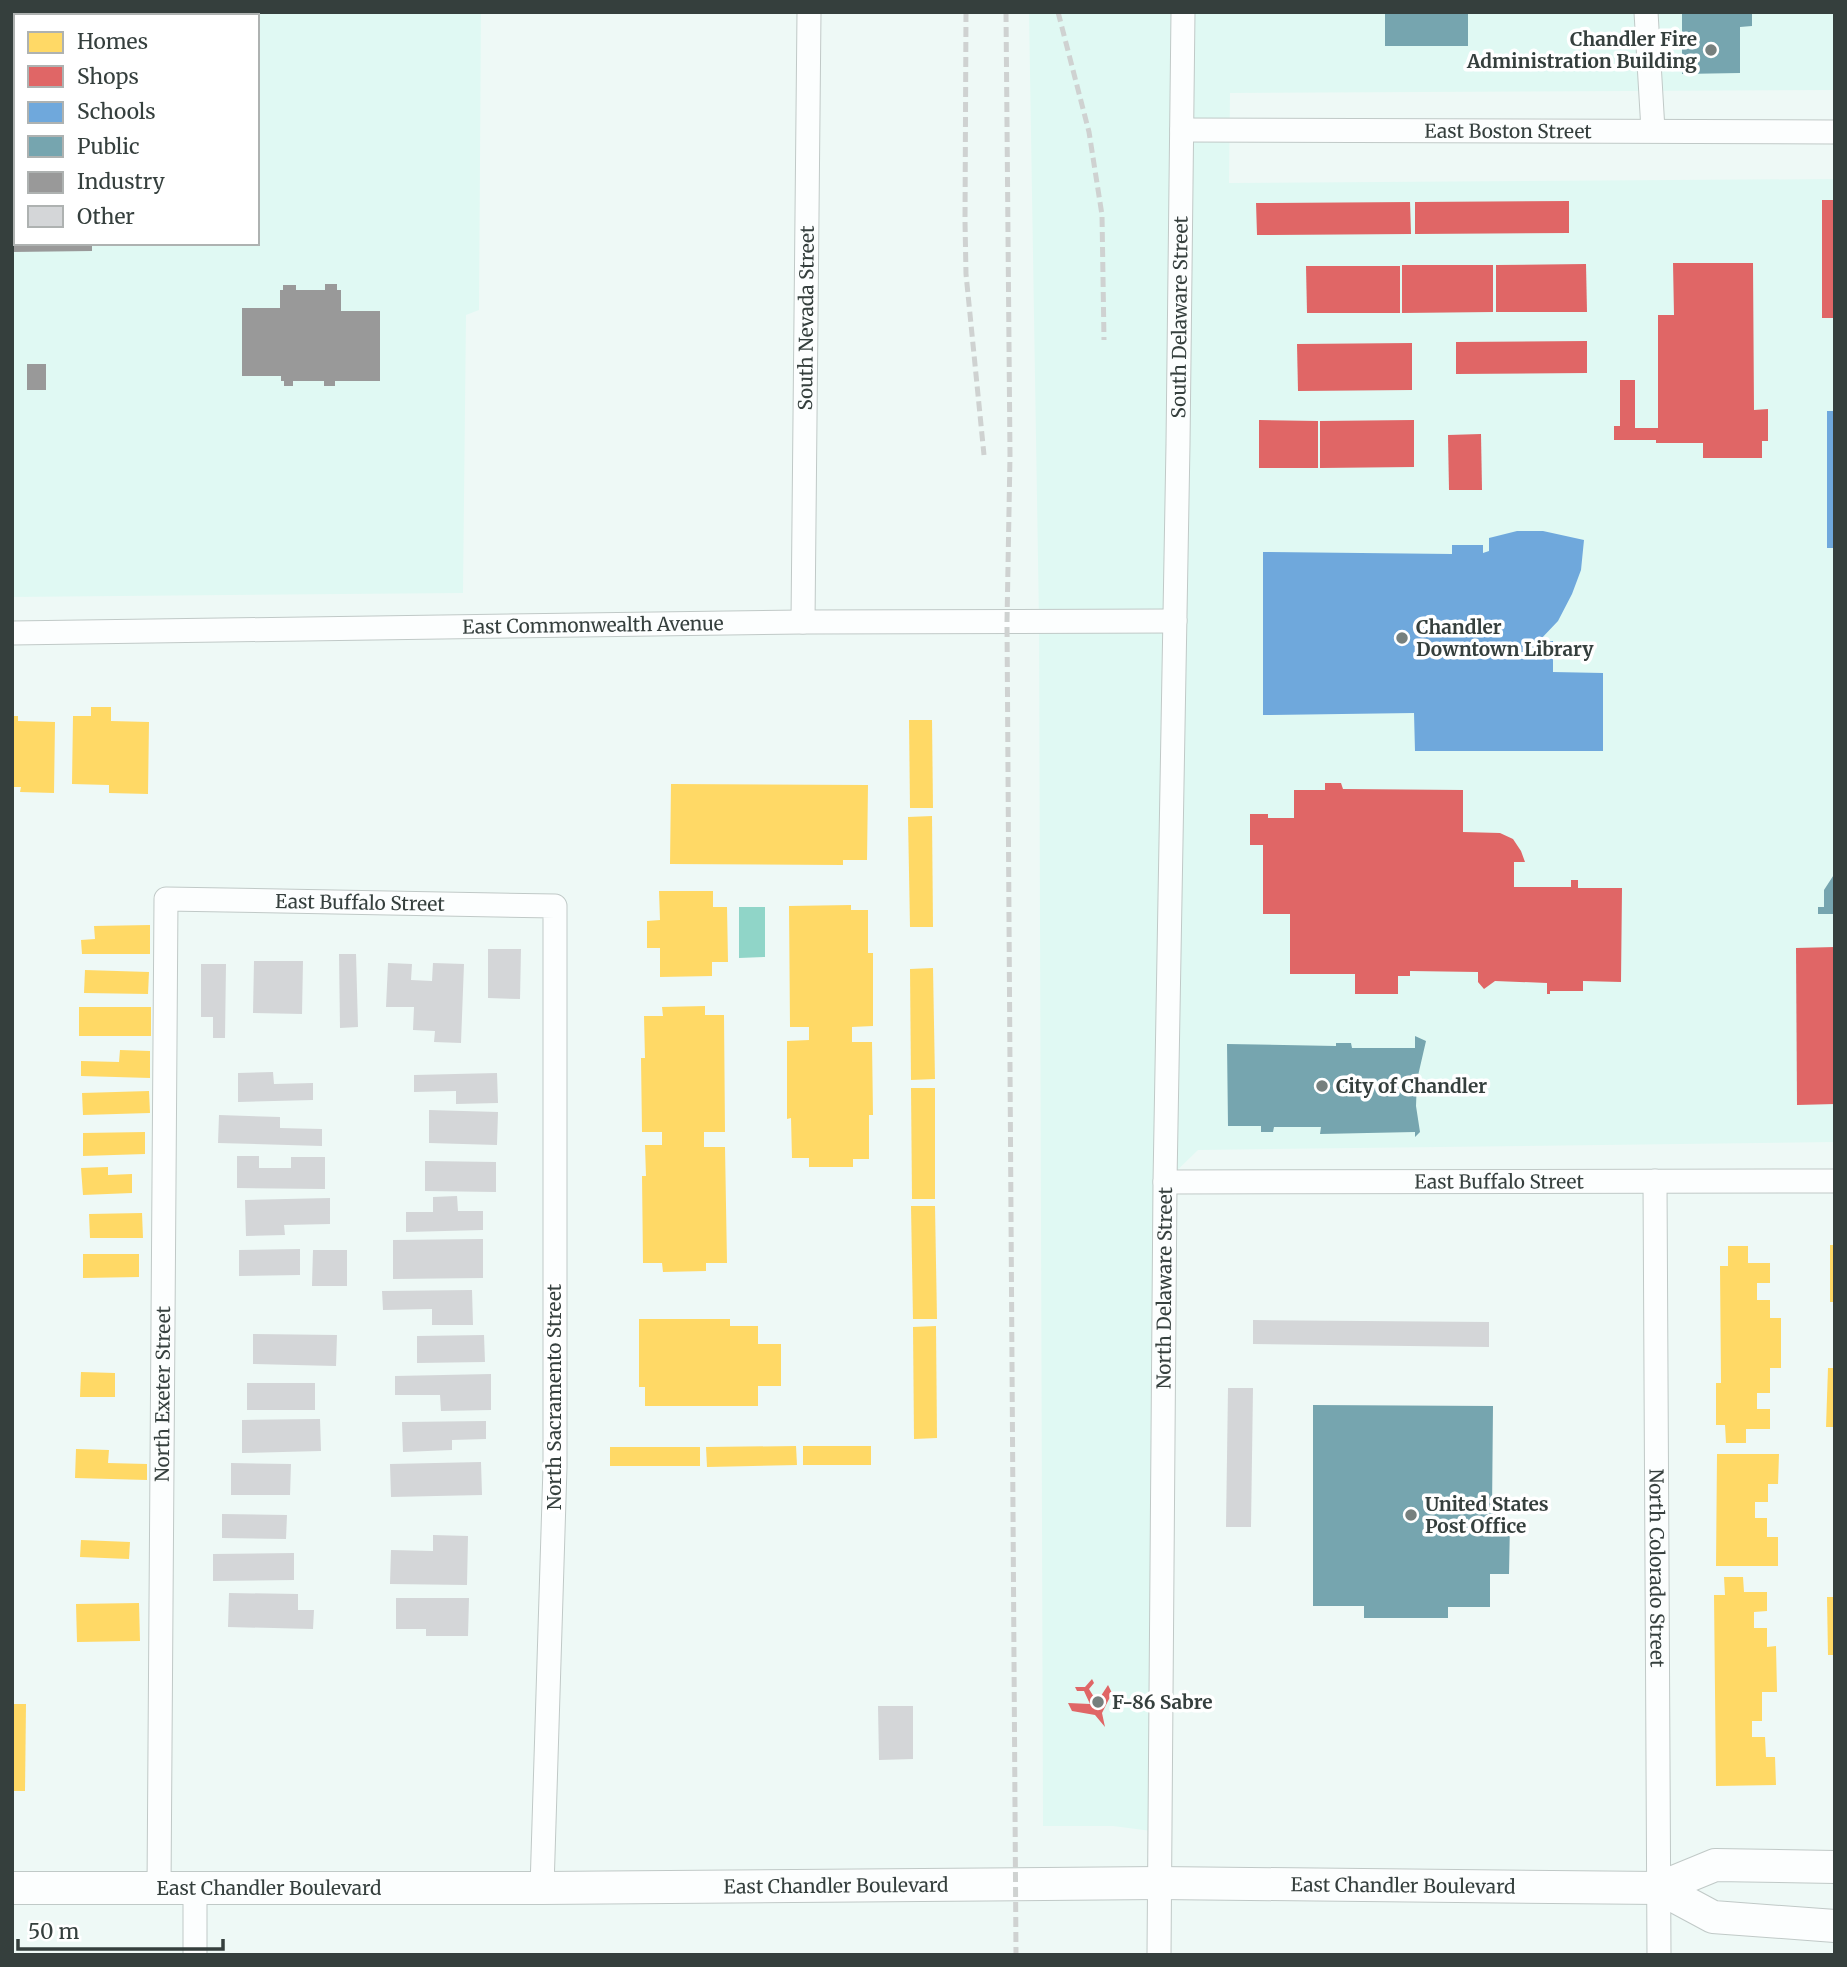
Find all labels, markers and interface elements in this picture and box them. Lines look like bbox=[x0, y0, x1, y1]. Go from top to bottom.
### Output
legend bbox=[14, 14, 259, 245]
place label: Chandler Fire Administration Building bbox=[1466, 27, 1697, 73]
text: Homes bbox=[77, 28, 148, 55]
marker: Chandler Fire Administration Building bbox=[1703, 42, 1719, 58]
text: Shops bbox=[77, 63, 139, 90]
text: Schools bbox=[77, 98, 156, 125]
street label: East Boston Street bbox=[1424, 119, 1592, 143]
text: Public bbox=[77, 133, 140, 160]
text: Industry bbox=[77, 168, 166, 195]
text: Other bbox=[77, 203, 135, 230]
street label: South Delaware Street bbox=[1166, 215, 1193, 418]
street label: South Nevada Street bbox=[793, 225, 819, 411]
street label: East Commonwealth Avenue bbox=[462, 611, 724, 639]
place label: Chandler Downtown Library bbox=[1416, 615, 1594, 661]
marker: Chandler Downtown Library bbox=[1394, 630, 1410, 646]
street label: East Buffalo Street bbox=[275, 889, 446, 916]
place label: City of Chandler bbox=[1336, 1074, 1487, 1098]
marker: City of Chandler bbox=[1314, 1078, 1330, 1094]
street label: East Buffalo Street bbox=[1414, 1169, 1584, 1194]
street label: North Delaware Street bbox=[1151, 1186, 1177, 1389]
street label: North Sacramento Street bbox=[542, 1283, 566, 1510]
street label: North Exeter Street bbox=[150, 1305, 175, 1482]
street label: North Colorado Street bbox=[1644, 1469, 1670, 1668]
place label: United States Post Office bbox=[1425, 1492, 1549, 1538]
marker: United States Post Office bbox=[1403, 1507, 1419, 1523]
place label: F-86 Sabre bbox=[1112, 1690, 1213, 1714]
marker: F-86 Sabre bbox=[1090, 1694, 1106, 1710]
street label: East Chandler Boulevard bbox=[1290, 1872, 1516, 1899]
street label: East Chandler Boulevard bbox=[723, 1873, 949, 1899]
street label: East Chandler Boulevard bbox=[157, 1876, 381, 1900]
scale bar bbox=[18, 1908, 222, 1952]
text: 50 m bbox=[28, 1918, 79, 1945]

